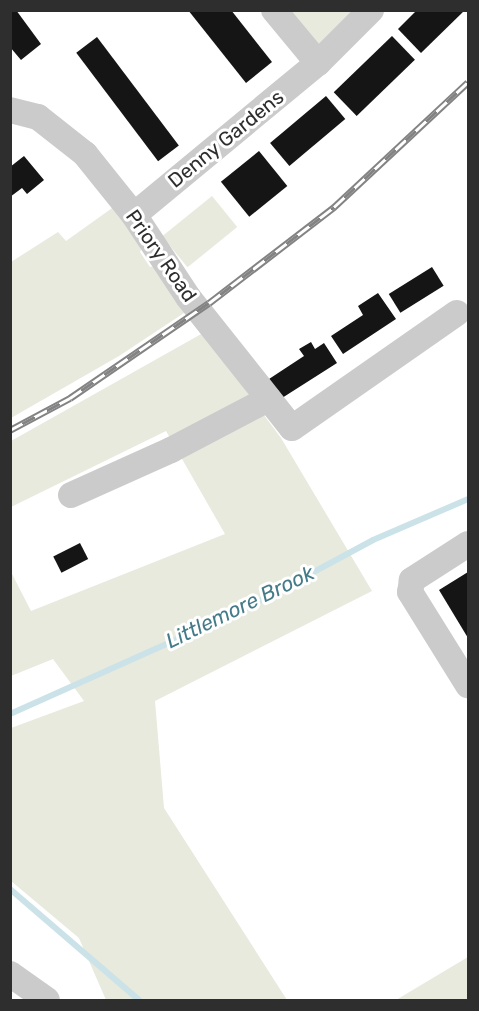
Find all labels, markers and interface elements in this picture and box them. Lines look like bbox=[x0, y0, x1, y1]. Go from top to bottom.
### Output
street label: Denny Gardens bbox=[163, 85, 289, 193]
street label: Priory Road bbox=[120, 205, 202, 307]
water label: Littlemore Brook bbox=[162, 560, 318, 654]

